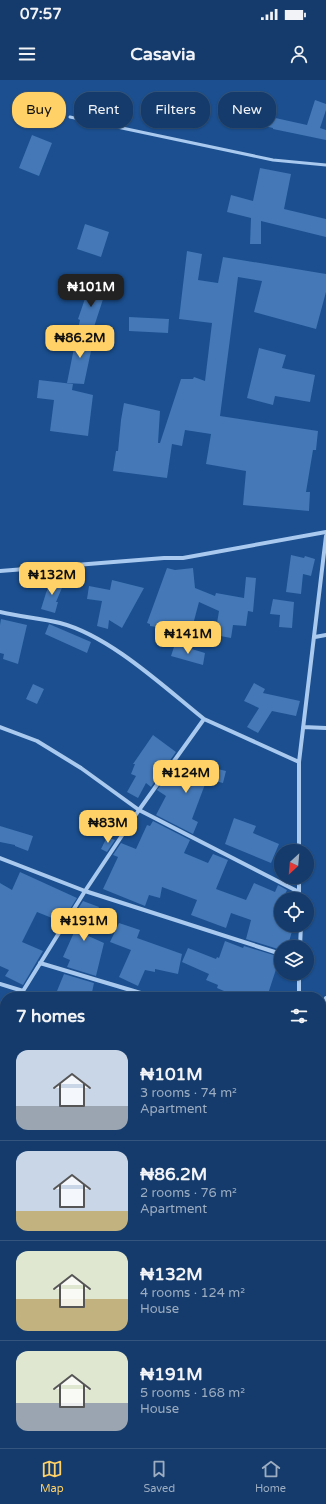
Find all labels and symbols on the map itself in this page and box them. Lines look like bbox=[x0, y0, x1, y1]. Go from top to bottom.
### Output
pin: ₦101M bbox=[63, 274, 119, 308]
pin: ₦86.2M bbox=[47, 325, 113, 359]
pin: ₦132M bbox=[24, 562, 80, 596]
pin: ₦141M bbox=[160, 621, 216, 655]
pin: ₦124M bbox=[158, 760, 214, 794]
pin: ₦83M bbox=[84, 810, 132, 844]
north arrow bbox=[274, 844, 314, 884]
pin: ₦191M bbox=[56, 908, 112, 942]

